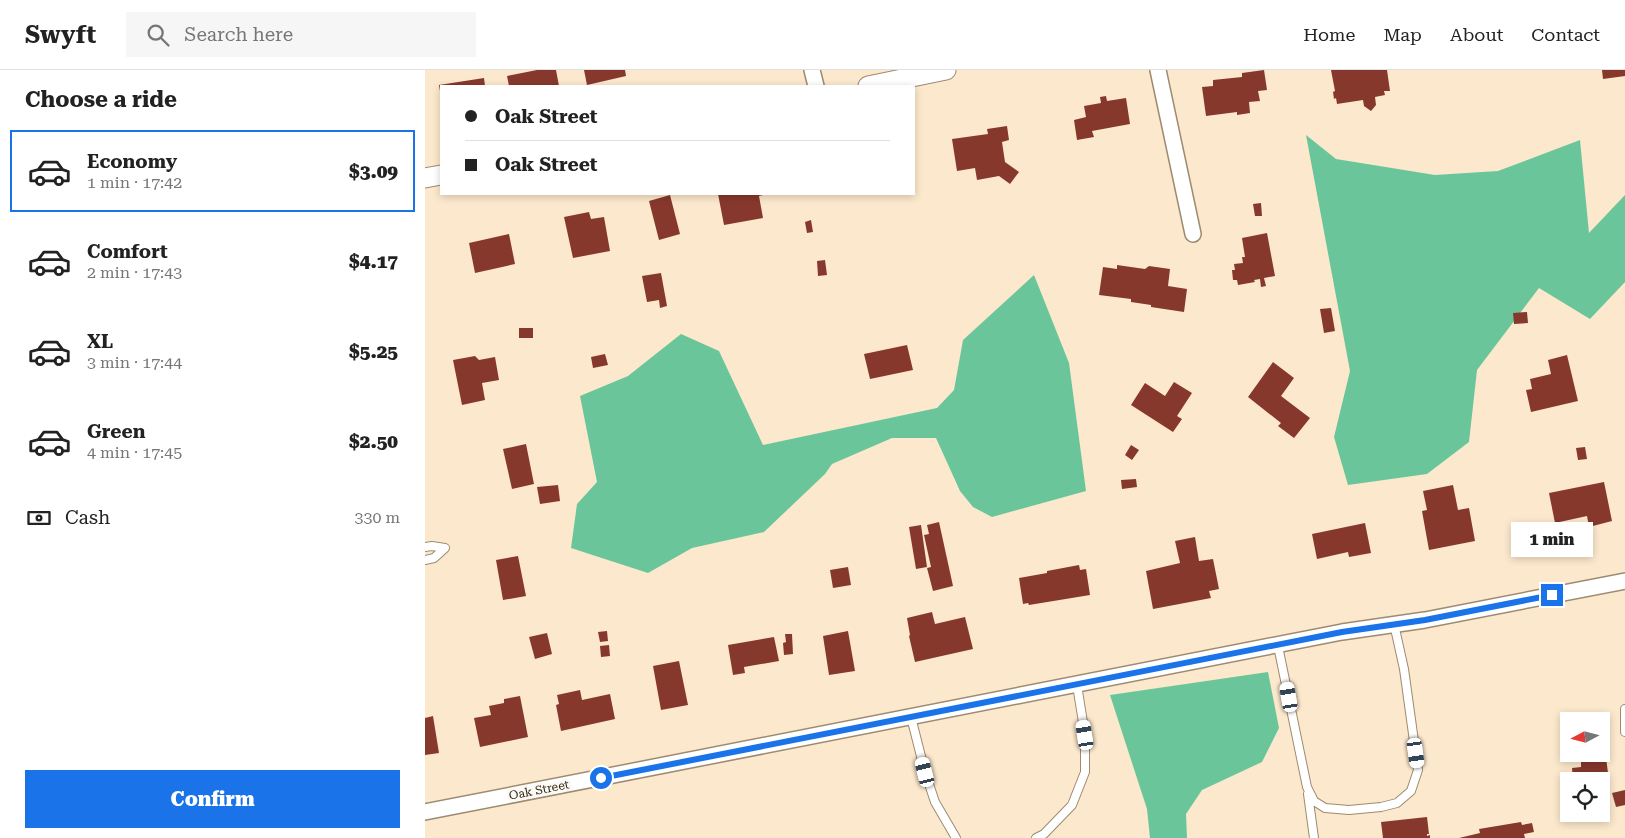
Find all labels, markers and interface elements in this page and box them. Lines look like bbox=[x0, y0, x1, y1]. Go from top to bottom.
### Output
search box bbox=[126, 12, 476, 57]
text: Swyft bbox=[25, 21, 96, 49]
icon: search bbox=[144, 21, 172, 49]
text: Search here bbox=[184, 23, 293, 46]
text: Home bbox=[1303, 24, 1355, 45]
text: Map bbox=[1383, 24, 1422, 45]
text: About bbox=[1450, 24, 1503, 45]
text: Contact bbox=[1531, 24, 1600, 45]
text: Choose a ride bbox=[25, 87, 177, 112]
text: Oak Street bbox=[495, 105, 598, 128]
icon: car bbox=[27, 149, 72, 194]
text: Economy bbox=[87, 150, 177, 173]
text: Oak Street bbox=[495, 153, 598, 176]
text: $3.09 bbox=[349, 160, 398, 183]
text: 1 min · 17:42 bbox=[87, 173, 182, 192]
icon: car bbox=[27, 239, 72, 284]
text: Comfort bbox=[87, 240, 168, 263]
text: $4.17 bbox=[349, 250, 398, 273]
text: 2 min · 17:43 bbox=[87, 263, 182, 282]
icon: car bbox=[27, 329, 72, 374]
text: XL bbox=[87, 330, 113, 353]
text: $5.25 bbox=[349, 340, 398, 363]
text: 3 min · 17:44 bbox=[87, 353, 182, 372]
icon: car bbox=[27, 419, 72, 464]
text: Green bbox=[87, 420, 145, 443]
text: $2.50 bbox=[349, 430, 398, 453]
text: 4 min · 17:45 bbox=[87, 443, 182, 462]
icon: cash bbox=[25, 504, 53, 532]
text: Cash bbox=[65, 506, 110, 529]
text: 330 m bbox=[354, 508, 400, 527]
callout: 1 min bbox=[1511, 522, 1593, 558]
text: 1 min bbox=[1530, 530, 1574, 549]
route end bbox=[1541, 584, 1563, 606]
car bbox=[1279, 681, 1298, 713]
north arrow bbox=[1560, 712, 1610, 762]
map controls bbox=[1560, 712, 1610, 822]
car bbox=[1075, 719, 1094, 751]
car bbox=[1406, 737, 1425, 769]
car bbox=[914, 756, 935, 788]
route start bbox=[590, 767, 612, 789]
button: Confirm bbox=[25, 770, 400, 828]
button: locate bbox=[1560, 772, 1610, 822]
street label: Oak Street bbox=[508, 777, 571, 803]

